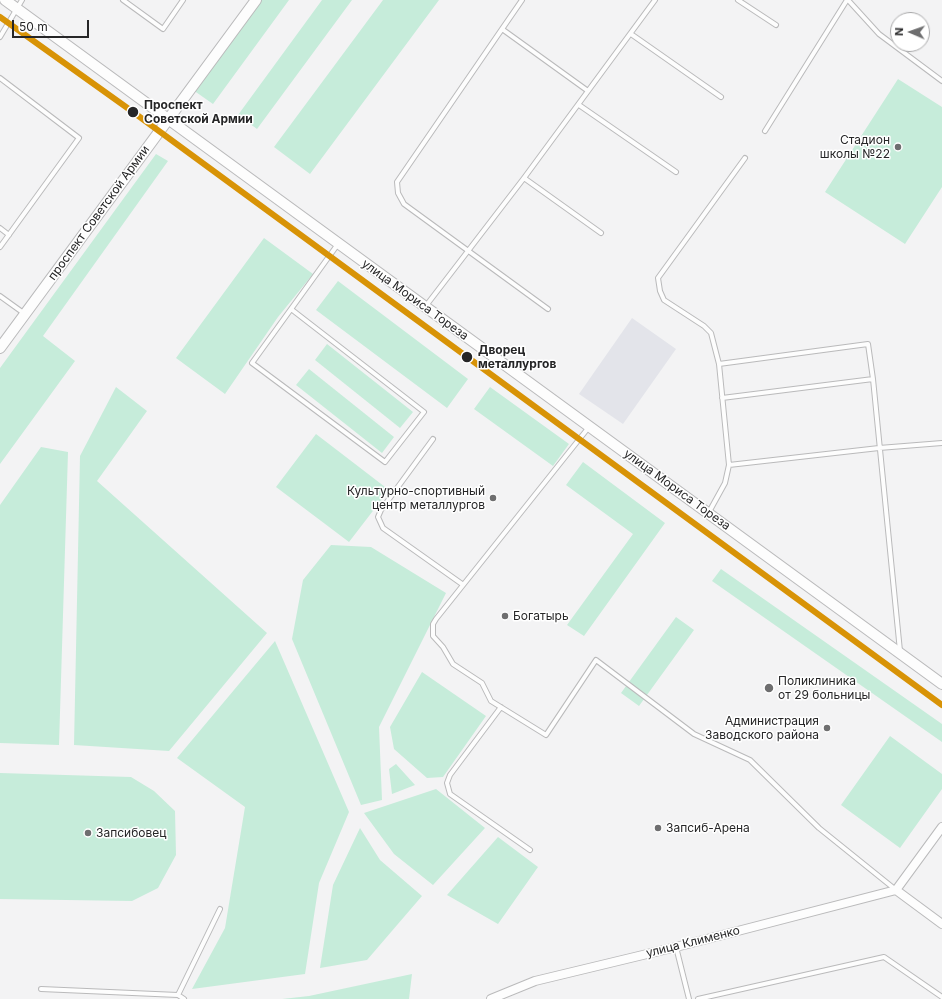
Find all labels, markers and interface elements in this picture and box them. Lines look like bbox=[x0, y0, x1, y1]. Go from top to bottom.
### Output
scale bar bbox=[14, 12, 91, 38]
north arrow bbox=[890, 12, 930, 52]
text: 50 m bbox=[19, 19, 48, 34]
text: N bbox=[892, 27, 906, 36]
place label: Проспект Советской Армии bbox=[144, 98, 253, 126]
marker: Проспект Советской Армии bbox=[126, 105, 140, 119]
place label: Стадион школы №22 bbox=[820, 133, 890, 161]
marker: Стадион школы №22 bbox=[893, 142, 903, 152]
street label: проспект Советской Армии bbox=[45, 143, 153, 283]
street label: улица Мориса Тореза bbox=[359, 257, 471, 343]
place label: Дворец металлургов bbox=[478, 343, 556, 371]
marker: Дворец металлургов bbox=[460, 350, 474, 364]
street label: улица Мориса Тореза bbox=[621, 447, 733, 533]
place label: Культурно-спортивный центр металлургов bbox=[347, 484, 485, 512]
marker: Культурно-спортивный центр металлургов bbox=[488, 493, 498, 503]
place label: Богатырь bbox=[513, 609, 569, 623]
marker: Богатырь bbox=[500, 611, 510, 621]
place label: Поликлиника от 29 больницы bbox=[778, 674, 870, 702]
marker: Поликлиника от 29 больницы bbox=[763, 682, 775, 694]
place label: Администрация Заводского района bbox=[705, 714, 819, 742]
marker: Администрация Заводского района bbox=[822, 723, 832, 733]
place label: Запсиб-Арена bbox=[666, 821, 750, 835]
marker: Запсиб-Арена bbox=[653, 823, 663, 833]
place label: Запсибовец bbox=[96, 826, 166, 840]
marker: Запсибовец bbox=[83, 828, 93, 838]
street label: улица Клименко bbox=[645, 923, 741, 961]

